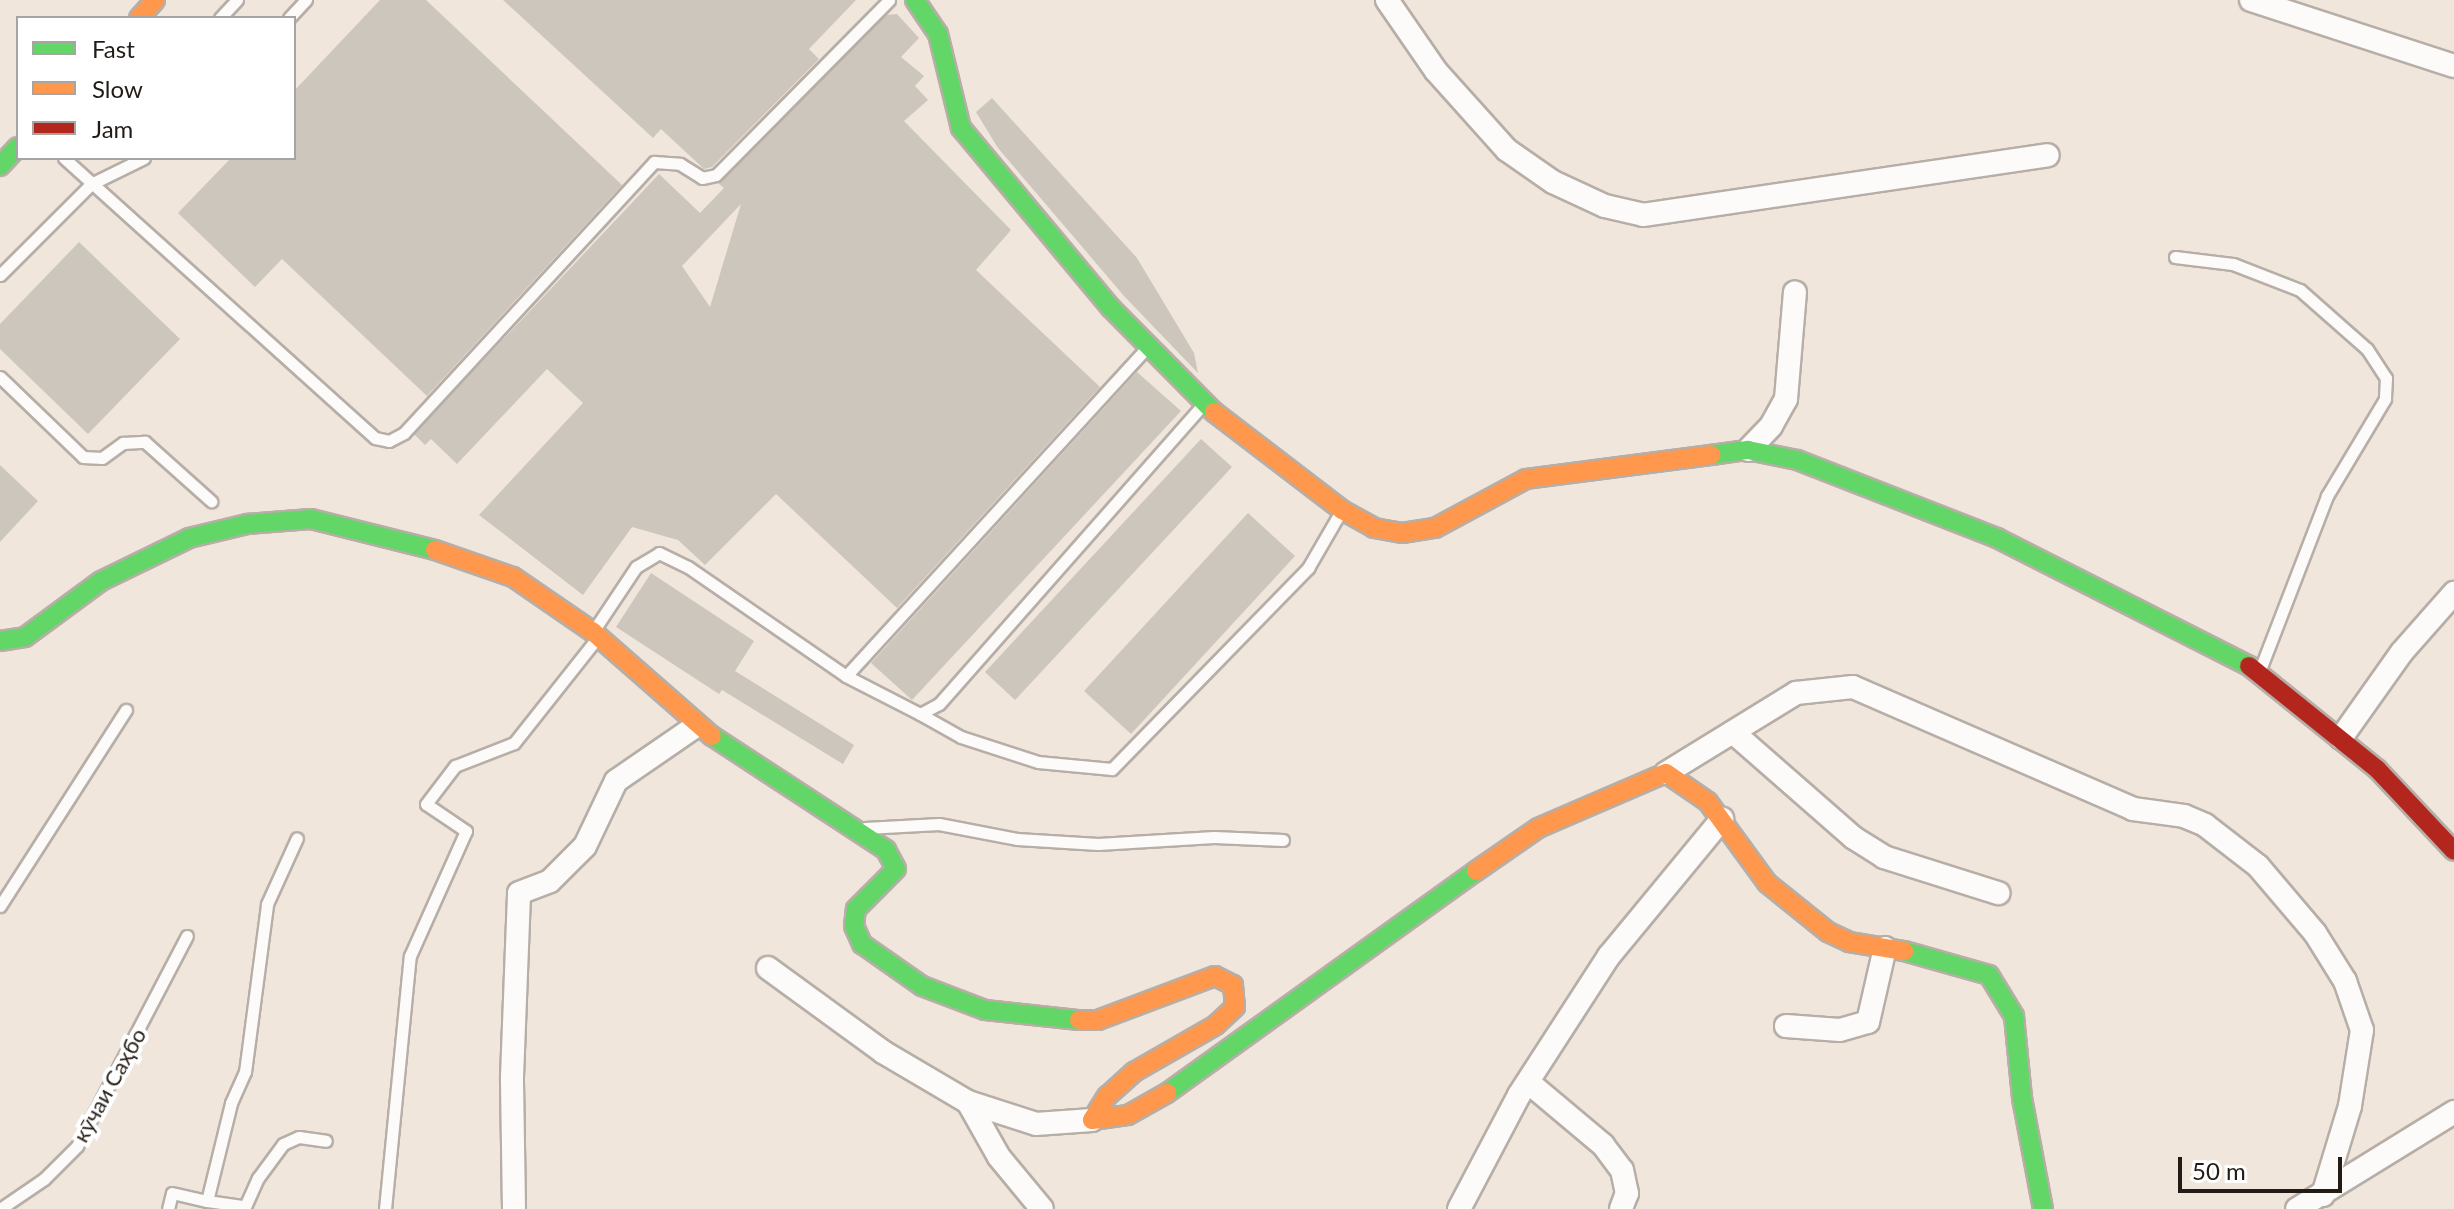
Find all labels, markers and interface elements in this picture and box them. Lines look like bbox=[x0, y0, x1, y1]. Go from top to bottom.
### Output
legend bbox=[16, 16, 296, 160]
text: Fast bbox=[92, 34, 135, 63]
text: Slow bbox=[92, 74, 143, 103]
text: Jam bbox=[92, 114, 133, 143]
street label: кӯчаи Саҳбо bbox=[67, 1023, 151, 1147]
scale bar bbox=[2182, 1141, 2346, 1191]
text: 50 m bbox=[2192, 1156, 2246, 1185]

